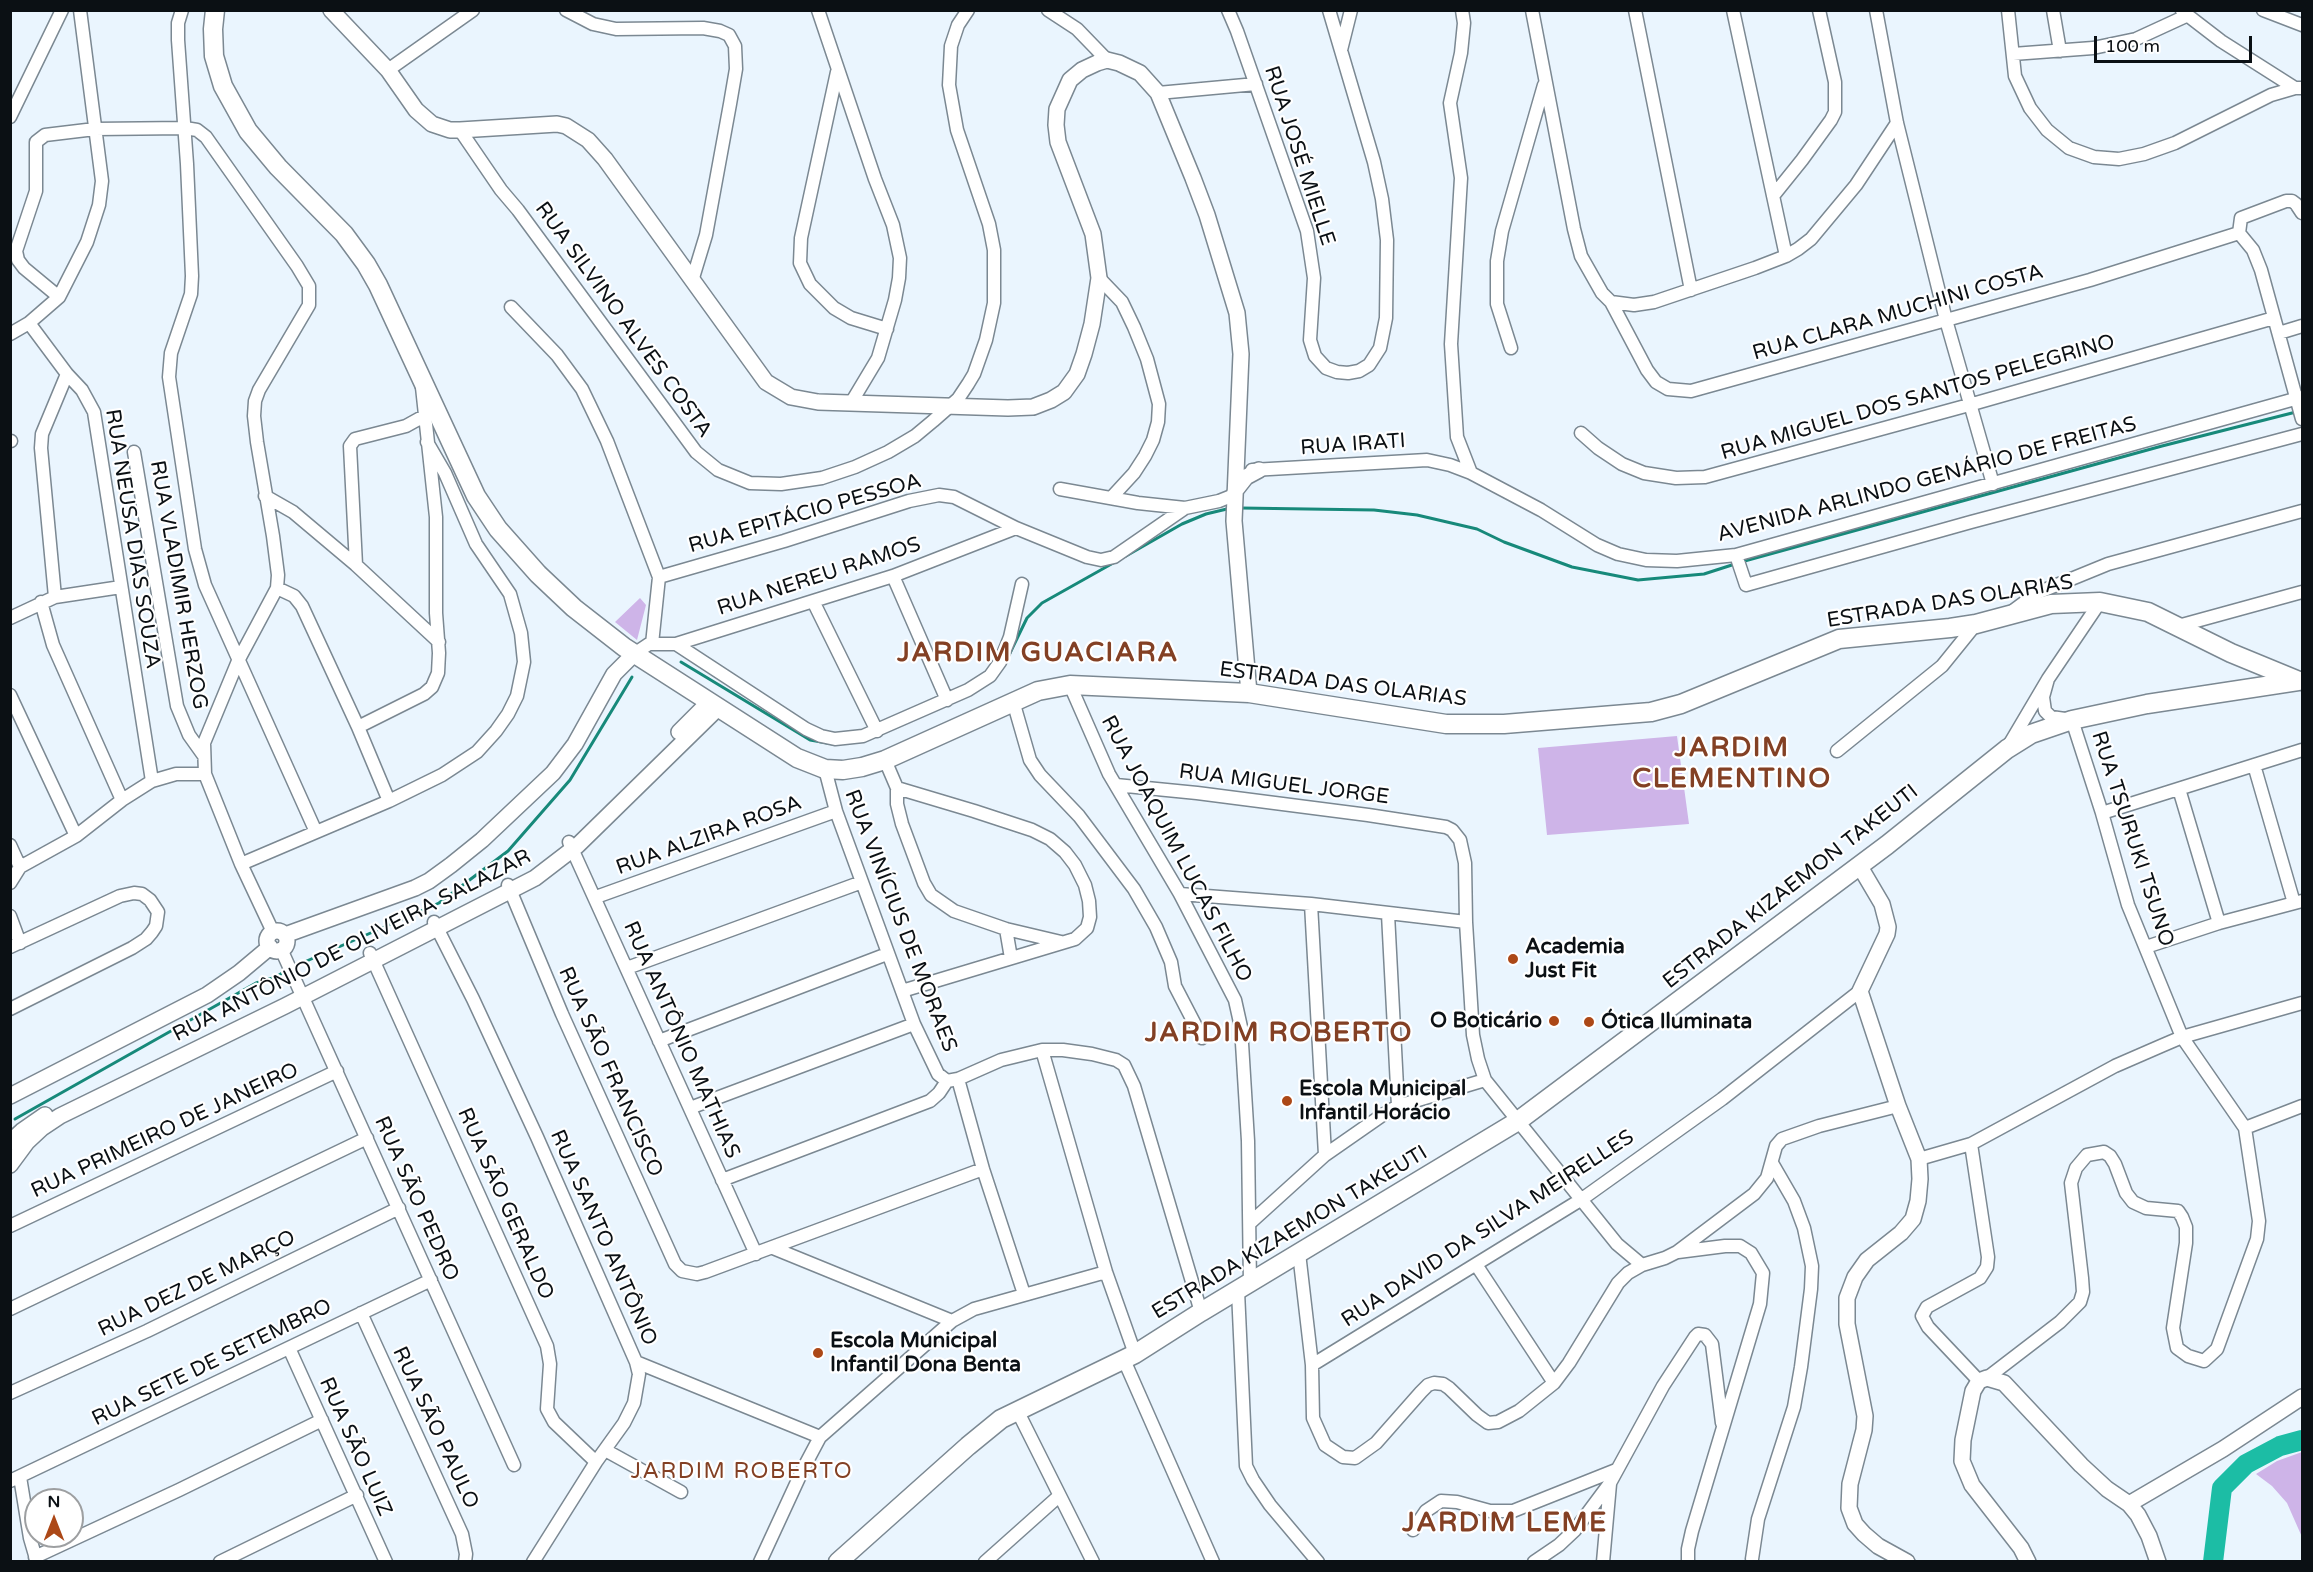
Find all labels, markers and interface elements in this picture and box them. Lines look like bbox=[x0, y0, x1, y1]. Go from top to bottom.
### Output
scale bar bbox=[2097, 24, 2254, 62]
text: 100 m bbox=[2105, 35, 2160, 57]
street label: RUA JOSÉ MIELLE bbox=[1258, 63, 1340, 249]
street label: RUA SILVINO ALVES COSTA bbox=[529, 197, 717, 443]
street label: RUA CLARA MUCHINI COSTA bbox=[1750, 259, 2046, 367]
street label: RUA MIGUEL DOS SANTOS PELEGRINO bbox=[1718, 330, 2118, 466]
street label: RUA NEUSA DIAS SOUZA bbox=[99, 407, 165, 671]
street label: AVENIDA ARLINDO GENÁRIO DE FREITAS bbox=[1715, 412, 2139, 548]
street label: RUA IRATI bbox=[1299, 429, 1407, 461]
street label: RUA VLADIMIR HERZOG bbox=[144, 458, 212, 712]
street label: RUA EPITÁCIO PESSOA bbox=[686, 469, 924, 559]
street label: RUA NEREU RAMOS bbox=[714, 532, 924, 622]
street label: ESTRADA DAS OLARIAS bbox=[1825, 570, 2075, 634]
district label: JARDIM GUACIARA bbox=[897, 638, 1179, 670]
street label: ESTRADA DAS OLARIAS bbox=[1218, 657, 1468, 713]
street label: RUA JOAQUIM LUCAS FILHO bbox=[1095, 711, 1257, 987]
street label: RUA TSURUKI TSUNO bbox=[2085, 728, 2179, 950]
district label: JARDIM CLEMENTINO bbox=[1632, 733, 1832, 796]
street label: RUA MIGUEL JORGE bbox=[1177, 760, 1391, 810]
street label: ESTRADA KIZAEMON TAKEUTI bbox=[1658, 779, 1924, 995]
street label: RUA VINÍCIUS DE MORAES bbox=[838, 786, 962, 1056]
street label: RUA ALZIRA ROSA bbox=[613, 791, 805, 881]
street label: RUA ANTÔNIO DE OLIVEIRA SALAZAR bbox=[169, 844, 535, 1048]
street label: RUA ANTÔNIO MATHIAS bbox=[617, 918, 745, 1162]
place label: Academia Just Fit bbox=[1525, 934, 1625, 984]
marker: Academia Just Fit bbox=[1506, 952, 1520, 966]
street label: RUA SÃO FRANCISCO bbox=[552, 963, 668, 1181]
place label: O Boticário bbox=[1430, 1008, 1542, 1034]
place label: Ótica Iluminata bbox=[1601, 1009, 1752, 1035]
marker: O Boticário bbox=[1547, 1014, 1561, 1028]
marker: Ótica Iluminata bbox=[1582, 1015, 1596, 1029]
district label: JARDIM ROBERTO bbox=[1145, 1018, 1413, 1050]
street label: RUA PRIMEIRO DE JANEIRO bbox=[27, 1058, 303, 1204]
place label: Escola Municipal Infantil Horácio bbox=[1299, 1076, 1466, 1126]
marker: Escola Municipal Infantil Horácio bbox=[1280, 1094, 1294, 1108]
street label: RUA SÃO GERALDO bbox=[451, 1104, 559, 1304]
street label: RUA SÃO PEDRO bbox=[368, 1113, 464, 1285]
street label: RUA DAVID DA SILVA MEIRELLES bbox=[1337, 1125, 1639, 1333]
street label: RUA SANTO ANTÔNIO bbox=[544, 1126, 662, 1350]
street label: ESTRADA KIZAEMON TAKEUTI bbox=[1148, 1141, 1432, 1325]
street label: RUA DEZ DE MARÇO bbox=[94, 1225, 300, 1343]
street label: RUA SETE DE SETEMBRO bbox=[88, 1294, 336, 1432]
place label: Escola Municipal Infantil Dona Benta bbox=[830, 1328, 1021, 1378]
street label: RUA SÃO PAULO bbox=[386, 1343, 484, 1513]
marker: Escola Municipal Infantil Dona Benta bbox=[811, 1346, 825, 1360]
street label: RUA SÃO LUIZ bbox=[313, 1374, 397, 1520]
district label: JARDIM ROBERTO bbox=[631, 1459, 853, 1485]
north arrow bbox=[24, 1488, 84, 1548]
text: N bbox=[48, 1492, 60, 1512]
district label: JARDIM LEME bbox=[1402, 1508, 1608, 1540]

